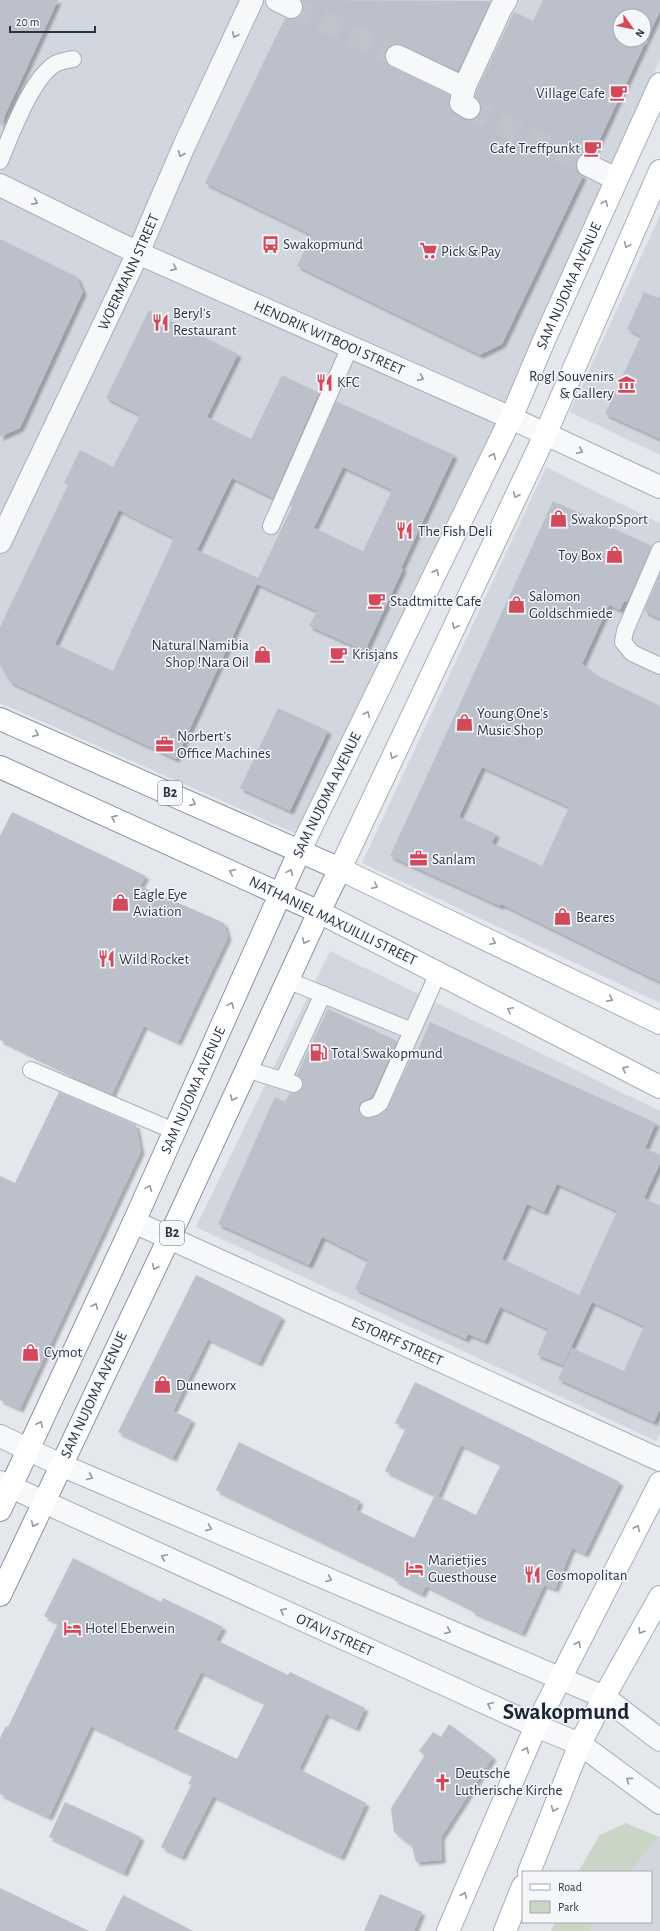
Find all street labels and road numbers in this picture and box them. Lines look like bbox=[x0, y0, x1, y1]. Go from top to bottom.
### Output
street label: WOERMANN STREET bbox=[95, 211, 162, 332]
street label: SAM NUJOMA AVENUE bbox=[534, 220, 604, 352]
street label: HENDRIK WITBOOI STREET bbox=[252, 298, 407, 378]
street label: SAM NUJOMA AVENUE bbox=[290, 730, 364, 860]
road number: B2 bbox=[158, 781, 182, 805]
street label: NATHANIEL MAXUILILI STREET bbox=[247, 874, 420, 968]
street label: SAM NUJOMA AVENUE bbox=[158, 1024, 228, 1156]
road number: B2 bbox=[160, 1221, 184, 1245]
street label: ESTORFF STREET bbox=[349, 1314, 446, 1369]
street label: SAM NUJOMA AVENUE bbox=[58, 1330, 130, 1460]
street label: OTAVI STREET bbox=[294, 1610, 376, 1659]

